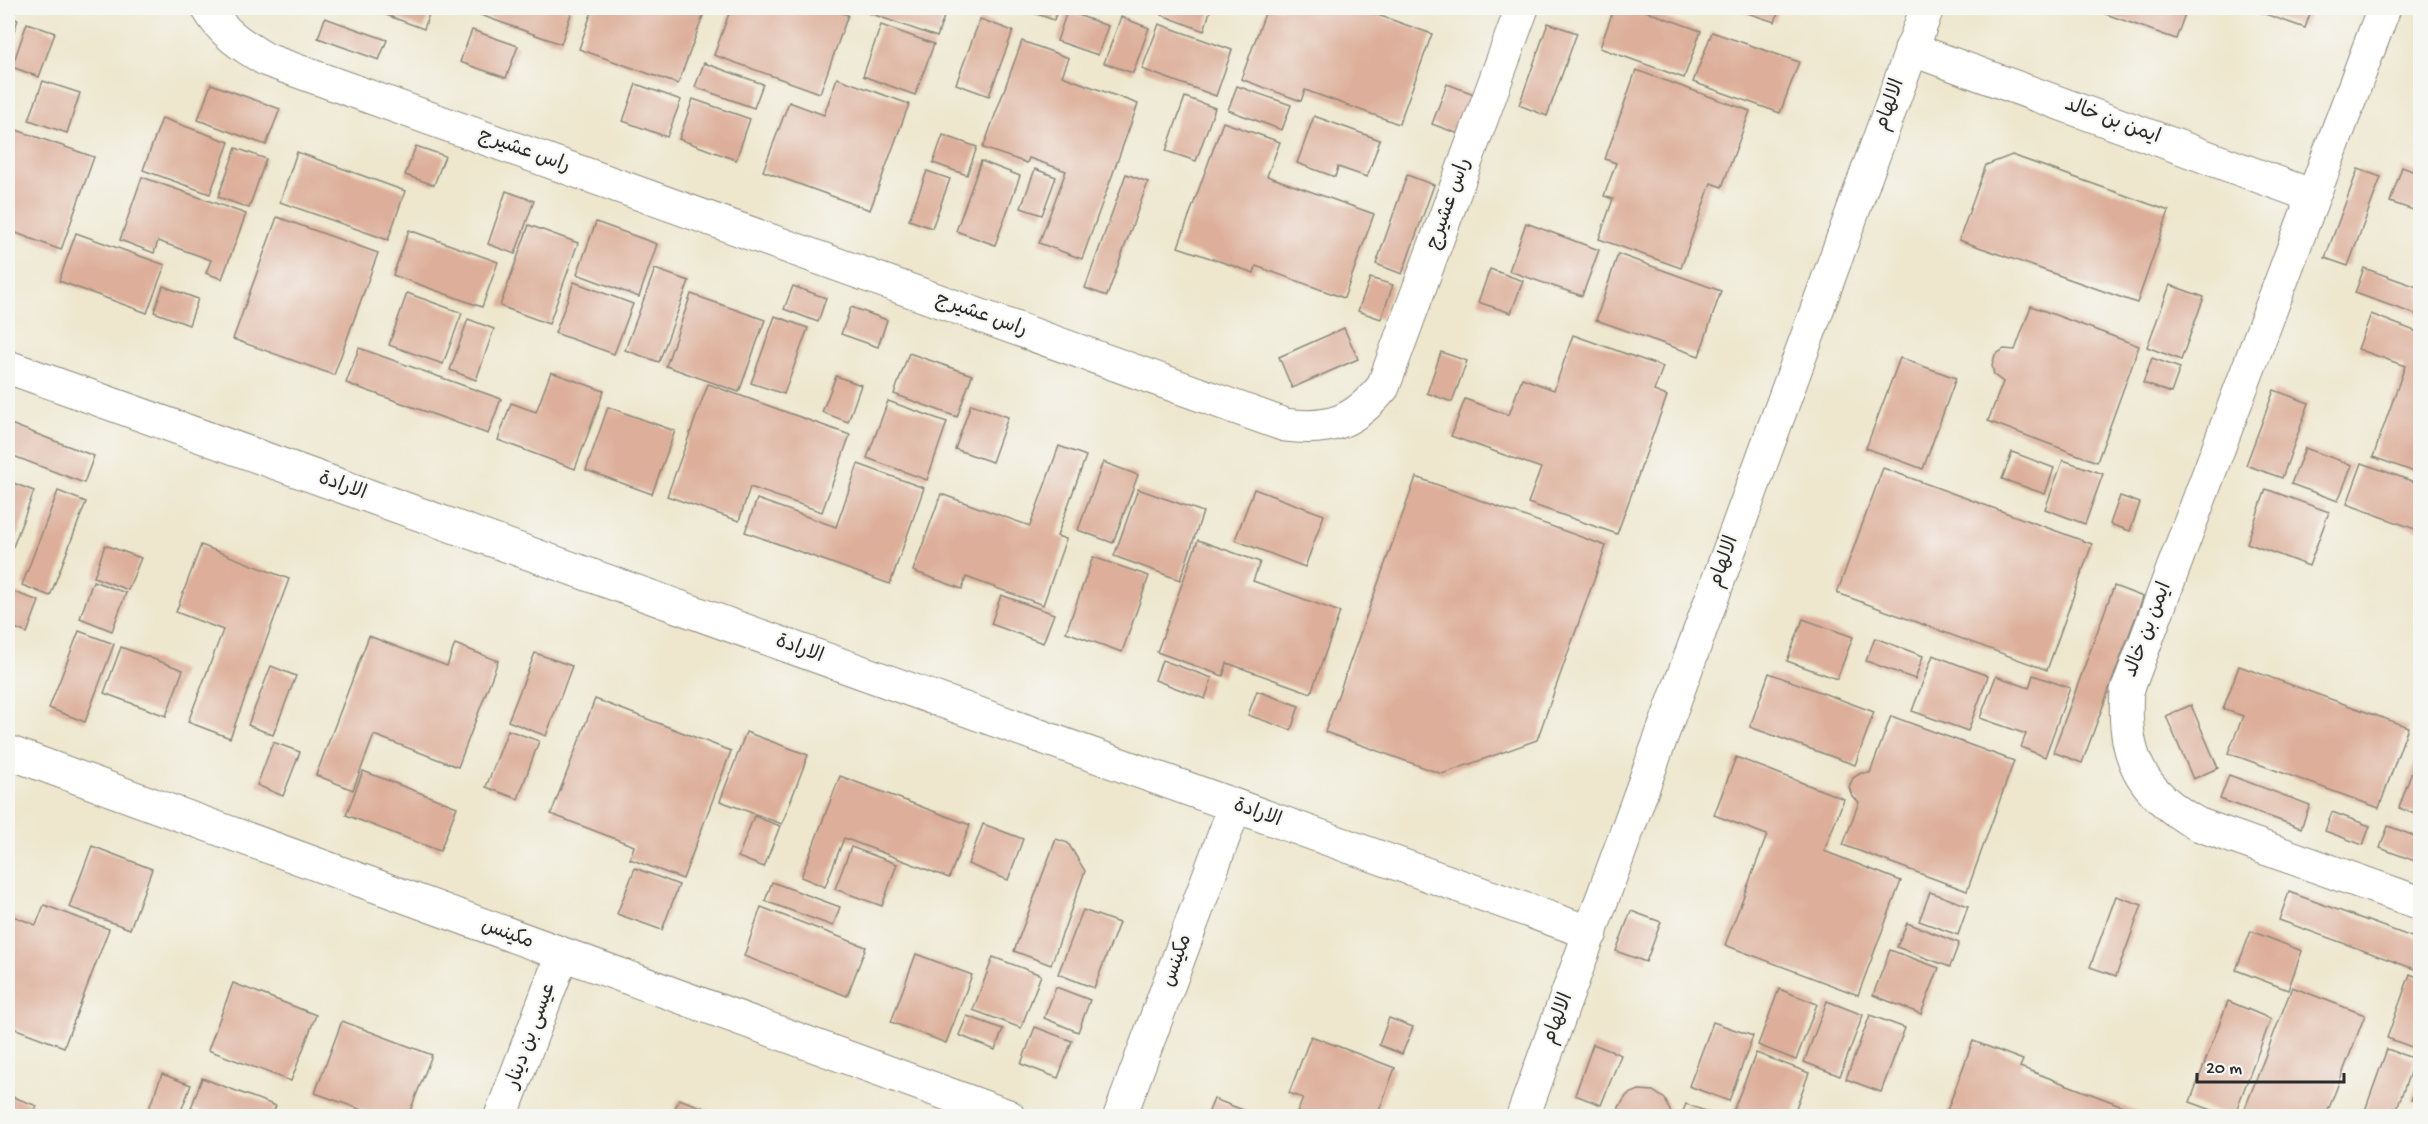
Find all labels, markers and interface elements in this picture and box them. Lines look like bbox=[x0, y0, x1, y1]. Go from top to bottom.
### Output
street label: الالهام bbox=[1870, 76, 1912, 134]
street label: ايمن بن خالد bbox=[2061, 93, 2163, 150]
street label: راس عشيرج bbox=[475, 124, 573, 179]
street label: راس عشيرج bbox=[1422, 155, 1477, 253]
street label: راس عشيرج bbox=[932, 288, 1030, 343]
street label: الارادة bbox=[315, 467, 369, 506]
street label: الالهام bbox=[1704, 533, 1746, 591]
street label: ايمن بن خالد bbox=[2119, 579, 2178, 681]
street label: الارادة bbox=[772, 630, 826, 669]
street label: الارادة bbox=[1230, 794, 1284, 833]
street label: مكينس bbox=[478, 914, 537, 955]
street label: مكينس bbox=[1157, 931, 1198, 990]
street label: عيسى بن دينار bbox=[501, 980, 562, 1094]
street label: الالهام bbox=[1538, 990, 1580, 1048]
scale bar bbox=[2197, 1046, 2344, 1084]
text: 20 m bbox=[2206, 1059, 2242, 1080]

